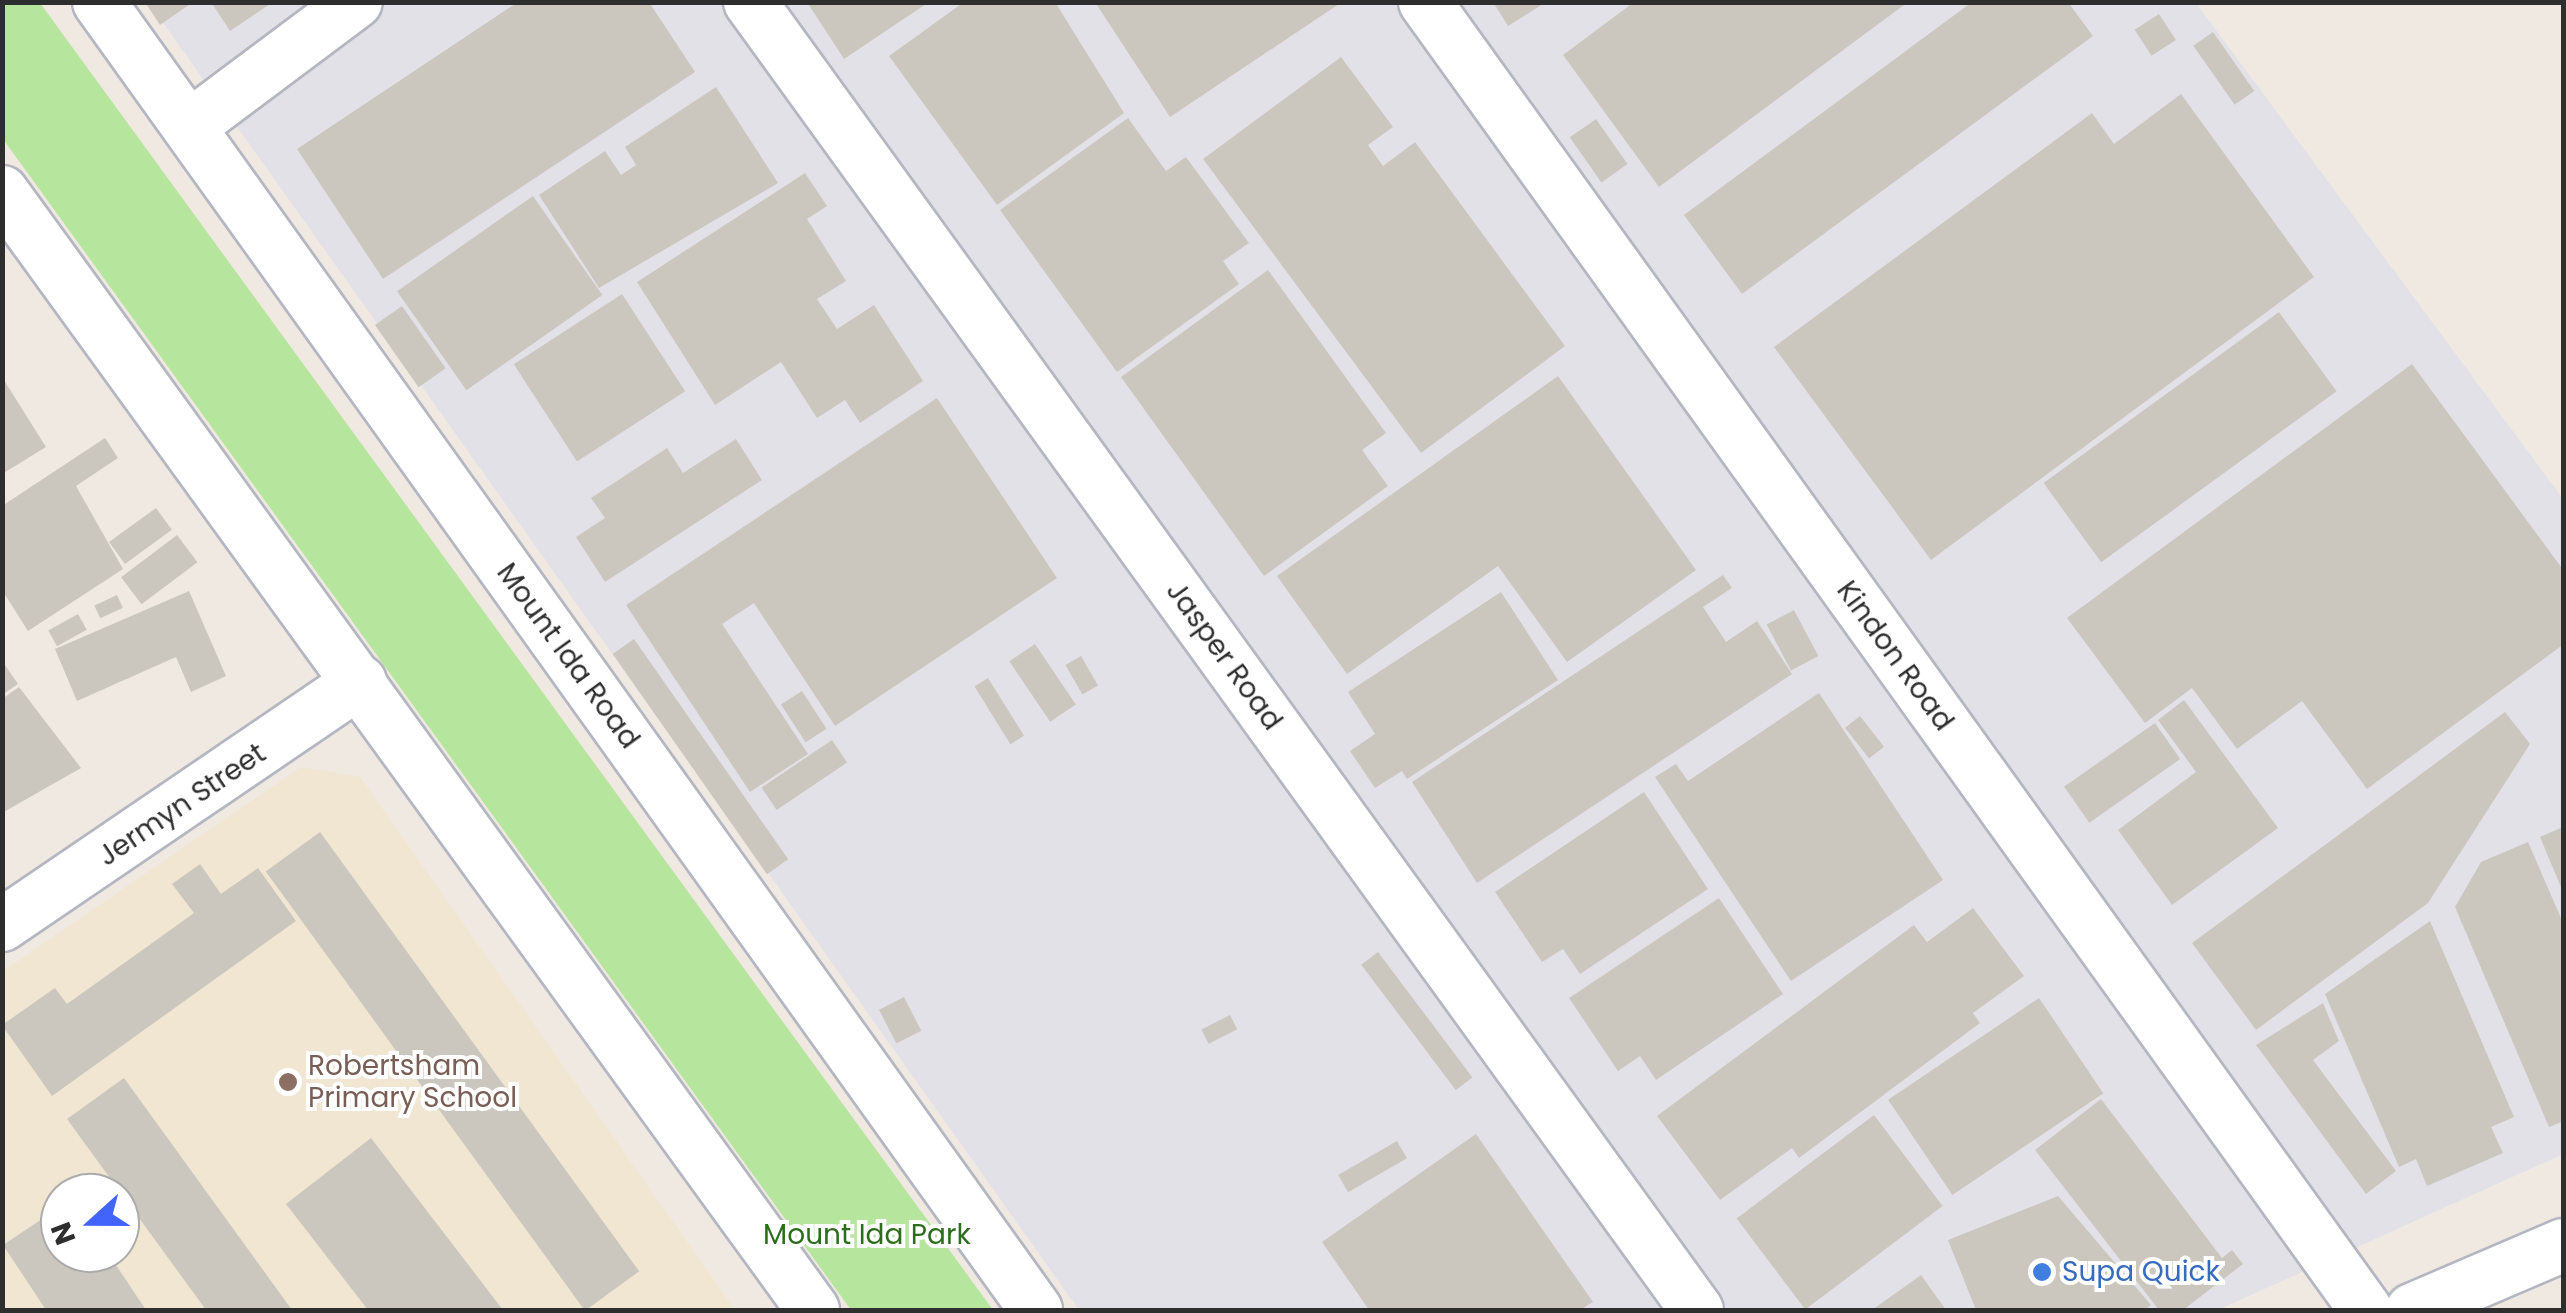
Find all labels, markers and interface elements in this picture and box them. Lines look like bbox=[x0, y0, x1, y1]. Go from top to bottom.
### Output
street label: Mount Ida Road bbox=[490, 557, 646, 755]
street label: Jasper Road bbox=[1159, 575, 1289, 737]
street label: Kindon Road bbox=[1830, 575, 1960, 737]
street label: Jermyn Street bbox=[92, 737, 272, 873]
place label: Robertsham Primary School bbox=[308, 1049, 517, 1115]
marker: Robertsham Primary School bbox=[277, 1071, 299, 1093]
north arrow bbox=[40, 1173, 140, 1273]
text: N bbox=[41, 1216, 85, 1250]
park label: Mount Ida Park bbox=[763, 1218, 971, 1252]
place label: Supa Quick bbox=[2062, 1255, 2220, 1289]
marker: Supa Quick bbox=[2031, 1261, 2053, 1283]

